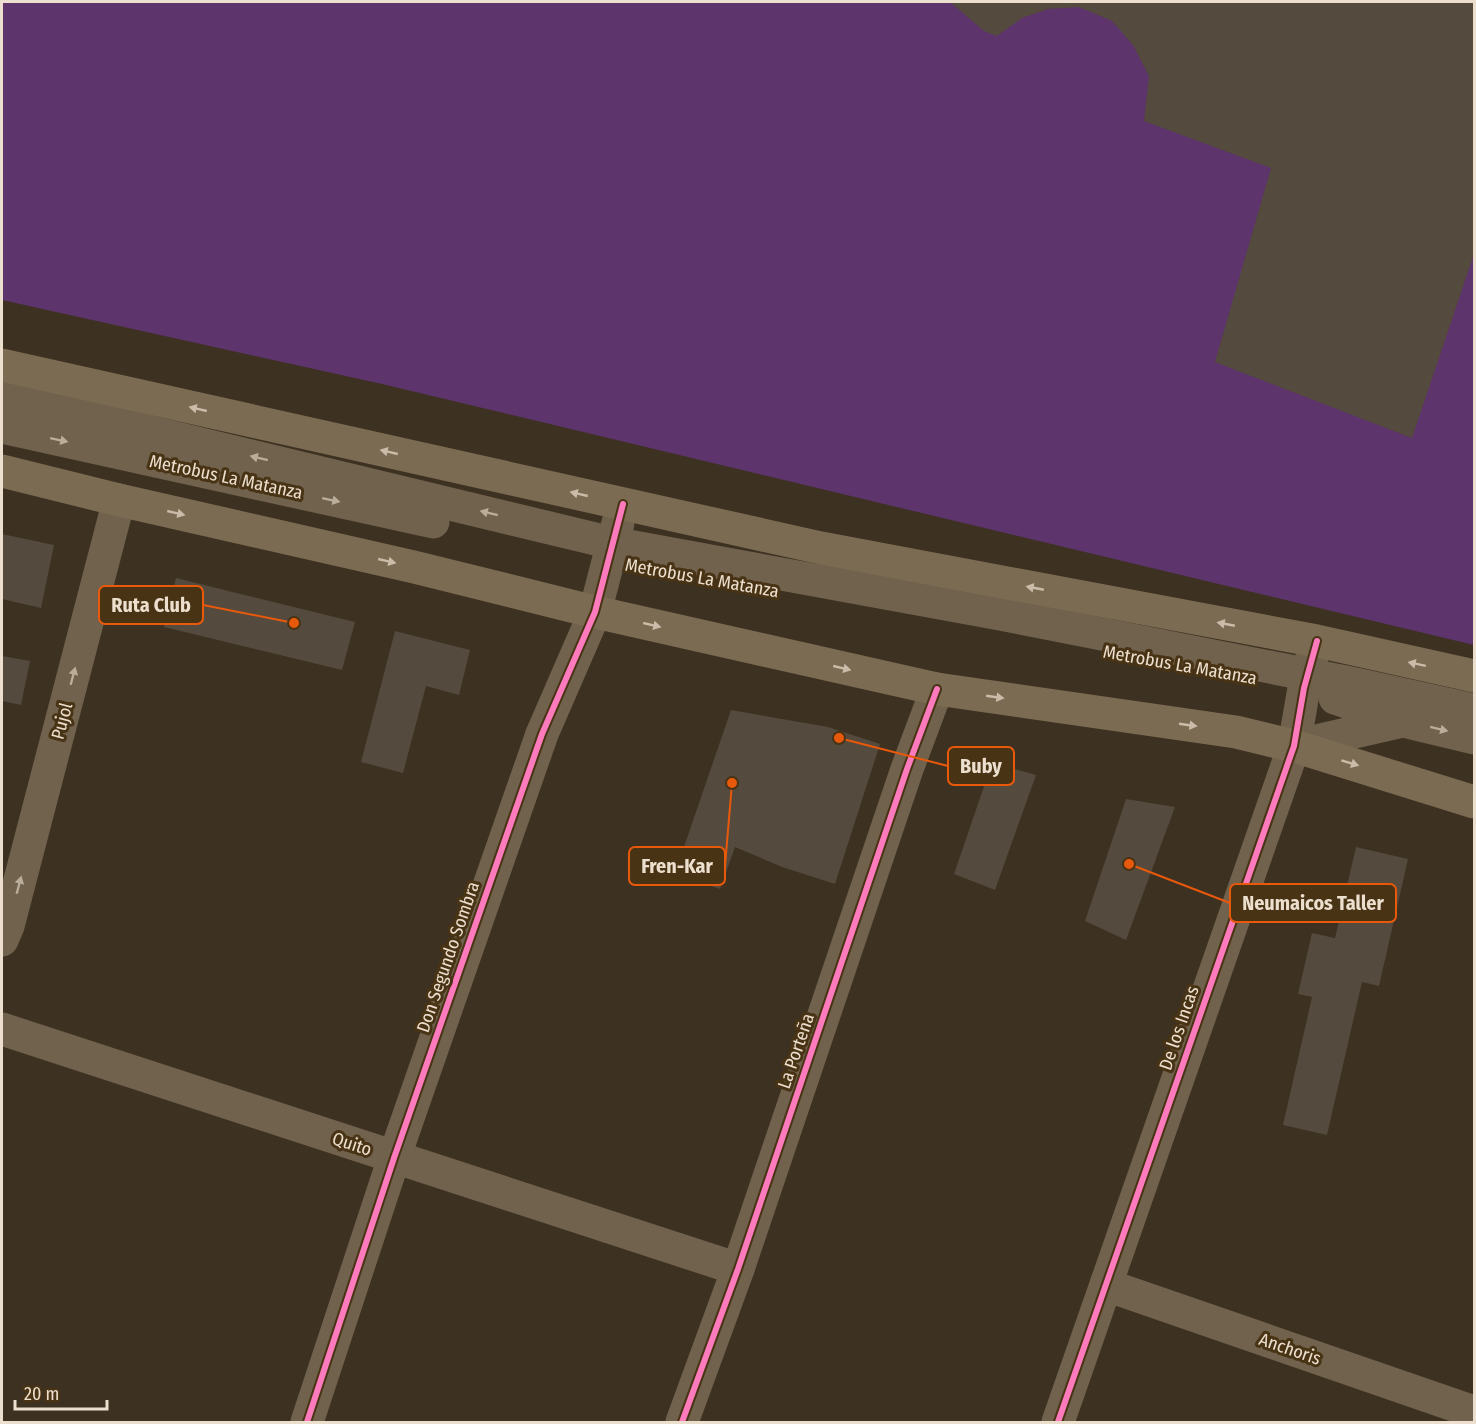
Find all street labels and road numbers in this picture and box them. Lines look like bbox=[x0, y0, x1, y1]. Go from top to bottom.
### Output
street label: Metrobus La Matanza bbox=[147, 450, 305, 504]
street label: Metrobus La Matanza bbox=[623, 554, 781, 602]
street label: Metrobus La Matanza bbox=[1101, 641, 1259, 689]
street label: Pujol bbox=[47, 700, 77, 742]
street label: Don Segundo Sombra bbox=[412, 878, 484, 1035]
street label: De los Incas bbox=[1154, 983, 1204, 1073]
street label: La Porteña bbox=[773, 1010, 819, 1092]
street label: Quito bbox=[329, 1127, 375, 1161]
street label: Anchoris bbox=[1256, 1328, 1324, 1370]

